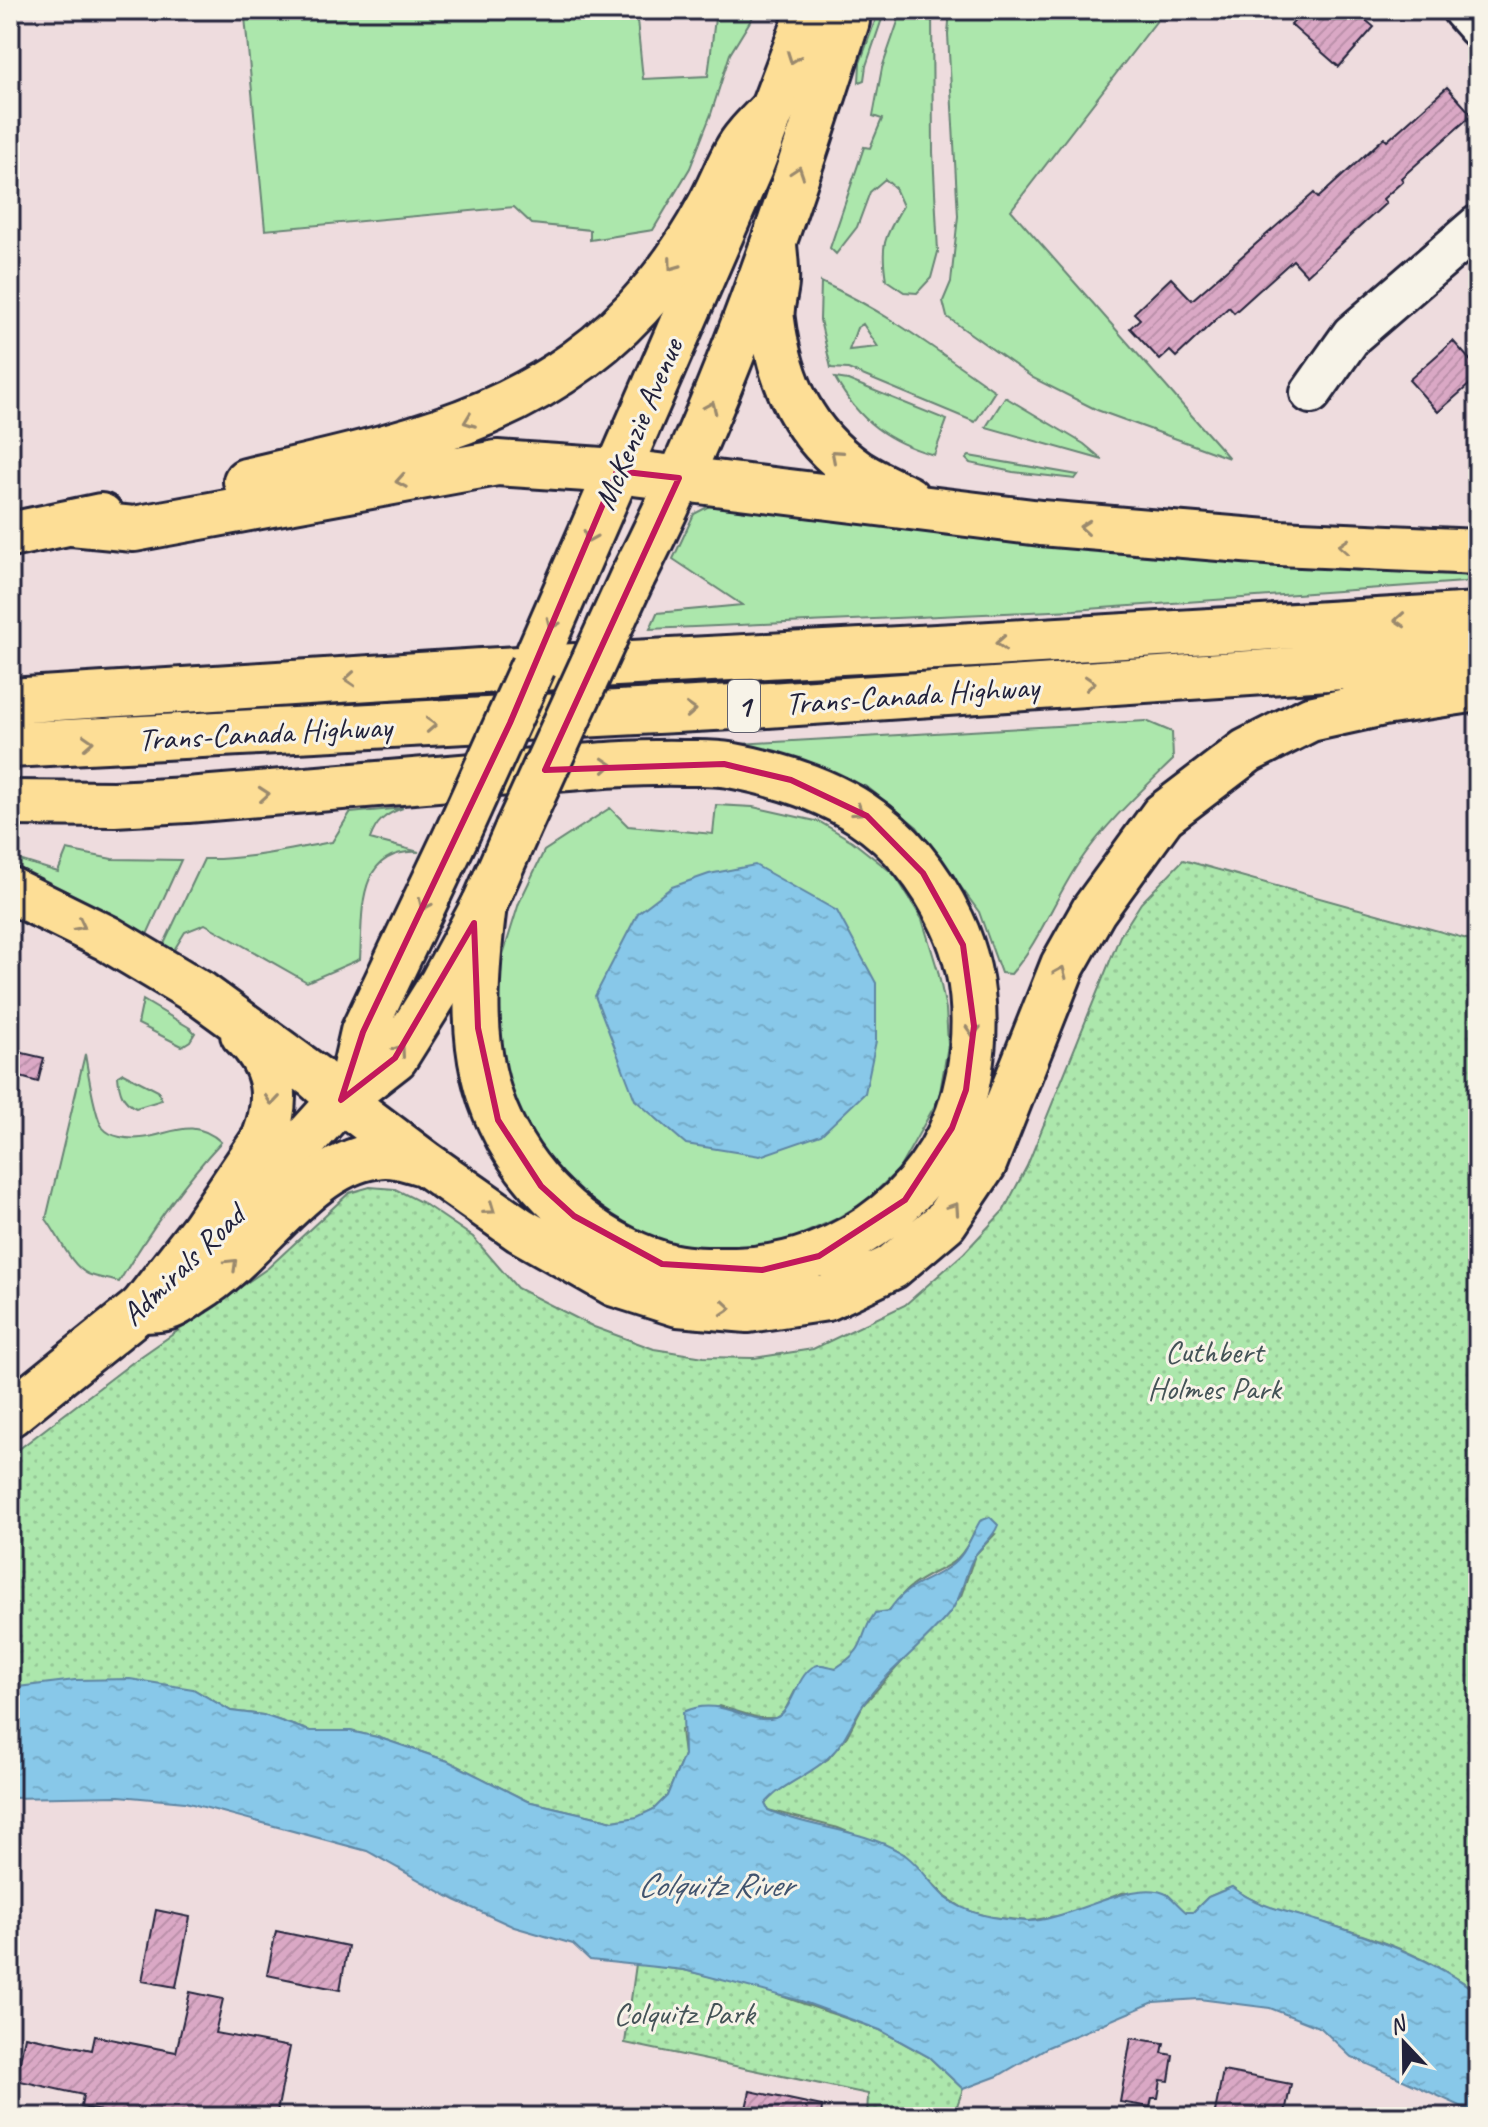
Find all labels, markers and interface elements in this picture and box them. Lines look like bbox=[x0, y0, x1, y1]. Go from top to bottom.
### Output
one-way arrow bbox=[786, 50, 802, 64]
one-way arrow bbox=[789, 165, 805, 179]
one-way arrow bbox=[668, 256, 682, 270]
street label: McKenzie Avenue bbox=[584, 330, 693, 516]
one-way arrow bbox=[702, 401, 718, 416]
one-way arrow bbox=[463, 411, 477, 427]
one-way arrow bbox=[831, 450, 846, 465]
one-way arrow bbox=[394, 471, 407, 488]
one-way arrow bbox=[1078, 519, 1091, 536]
one-way arrow bbox=[582, 529, 599, 543]
one-way arrow bbox=[1337, 538, 1350, 555]
one-way arrow bbox=[1393, 611, 1406, 628]
one-way arrow bbox=[545, 616, 561, 630]
one-way arrow bbox=[994, 635, 1007, 652]
street label: Trans-Canada Highway bbox=[784, 665, 1043, 724]
one-way arrow bbox=[343, 671, 356, 688]
one-way arrow bbox=[1084, 675, 1097, 692]
road number: 1 bbox=[728, 680, 760, 732]
one-way arrow bbox=[685, 701, 698, 718]
street label: Trans-Canada Highway bbox=[137, 706, 396, 760]
one-way arrow bbox=[426, 716, 438, 733]
one-way arrow bbox=[82, 733, 95, 750]
one-way arrow bbox=[601, 757, 614, 774]
one-way arrow bbox=[258, 786, 271, 803]
one-way arrow bbox=[849, 801, 864, 816]
one-way arrow bbox=[418, 897, 434, 911]
one-way arrow bbox=[71, 915, 86, 930]
one-way arrow bbox=[1051, 966, 1067, 980]
one-way arrow bbox=[965, 1025, 982, 1038]
one-way arrow bbox=[390, 1044, 405, 1058]
one-way arrow bbox=[263, 1094, 280, 1107]
street label: Admirals Road bbox=[112, 1193, 257, 1334]
one-way arrow bbox=[481, 1199, 495, 1214]
one-way arrow bbox=[944, 1203, 959, 1217]
one-way arrow bbox=[223, 1259, 238, 1273]
one-way arrow bbox=[720, 1299, 733, 1316]
park label: Cuthbert Holmes Park bbox=[1147, 1331, 1283, 1409]
water label: Colquitz River bbox=[638, 1863, 798, 1906]
park label: Colquitz Park bbox=[614, 1993, 757, 2034]
north arrow bbox=[1364, 2003, 1444, 2083]
text: N bbox=[1385, 2009, 1412, 2041]

